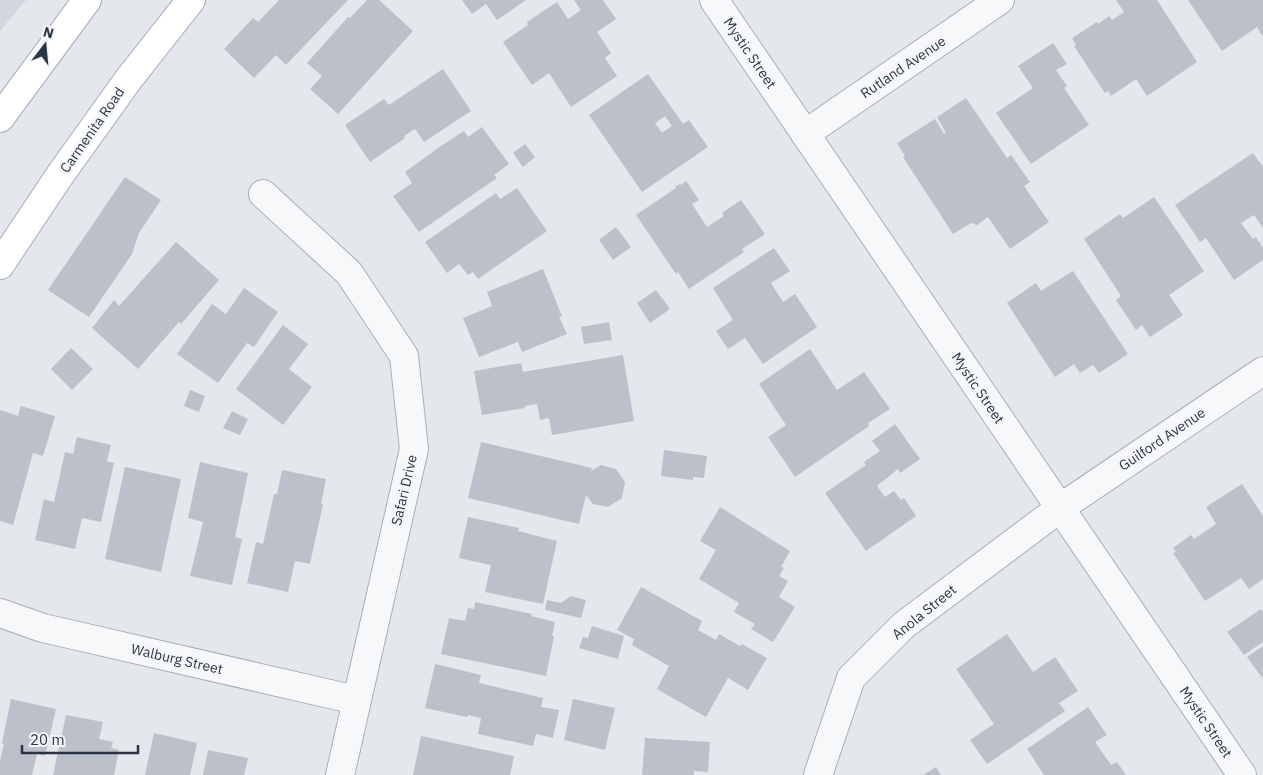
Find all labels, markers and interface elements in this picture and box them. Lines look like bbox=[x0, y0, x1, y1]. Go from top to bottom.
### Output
street label: Mystic Street bbox=[720, 14, 780, 92]
north arrow bbox=[20, 20, 70, 70]
text: N bbox=[41, 22, 56, 43]
street label: Rutland Avenue bbox=[857, 32, 949, 102]
street label: Carmenita Road bbox=[56, 84, 128, 176]
street label: Mystic Street bbox=[948, 349, 1008, 427]
street label: Guilford Avenue bbox=[1115, 403, 1209, 475]
street label: Safari Drive bbox=[387, 453, 421, 527]
street label: Anola Street bbox=[888, 580, 960, 643]
street label: Walburg Street bbox=[129, 640, 225, 678]
street label: Mystic Street bbox=[1176, 683, 1236, 761]
scale bar bbox=[22, 722, 139, 754]
text: 20 m bbox=[30, 730, 65, 749]

